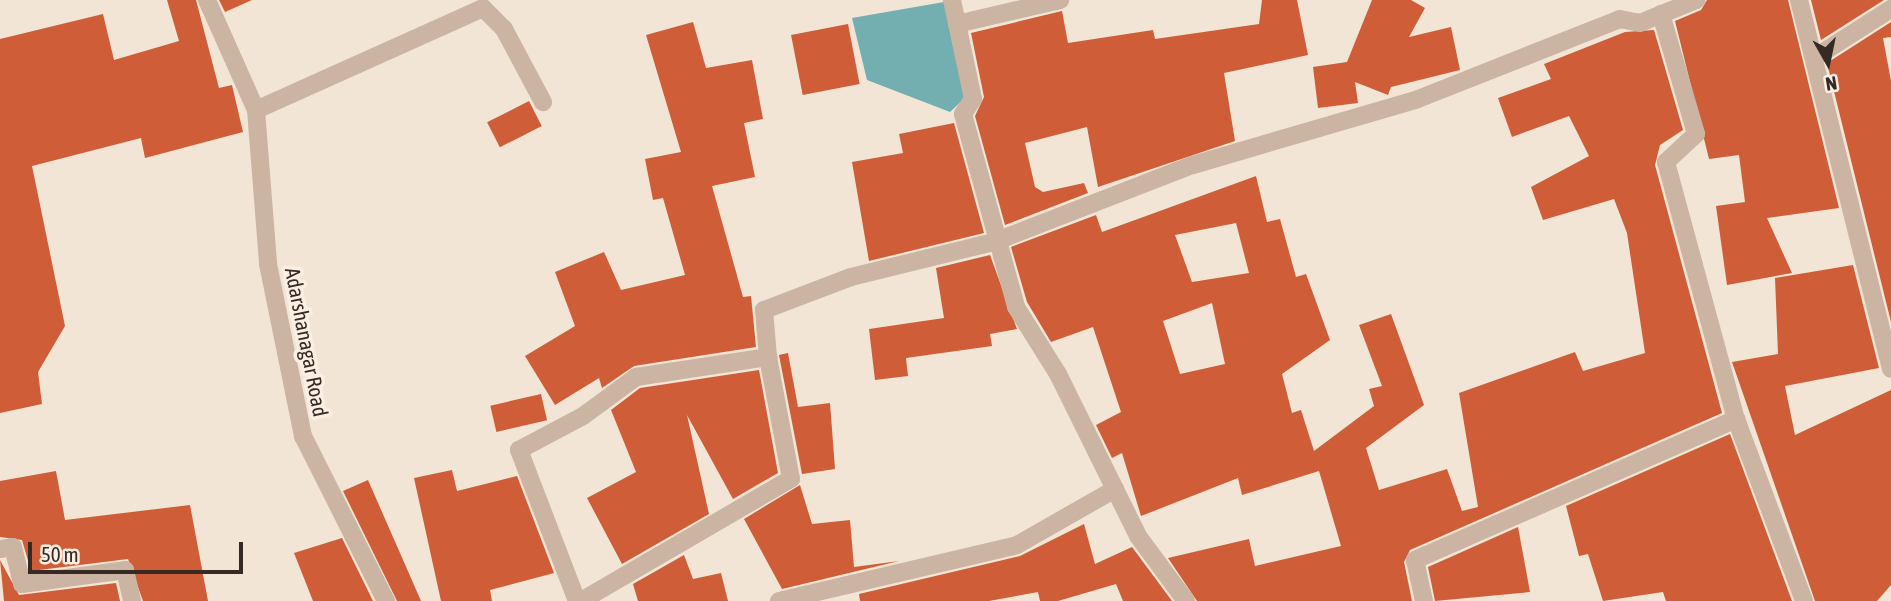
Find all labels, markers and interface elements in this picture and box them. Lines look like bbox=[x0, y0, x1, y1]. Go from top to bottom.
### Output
north arrow bbox=[1793, 28, 1863, 98]
text: N bbox=[1824, 72, 1839, 95]
street label: Adarshanagar Road bbox=[280, 265, 334, 419]
scale bar bbox=[32, 528, 247, 572]
text: 50 m bbox=[41, 542, 79, 566]

